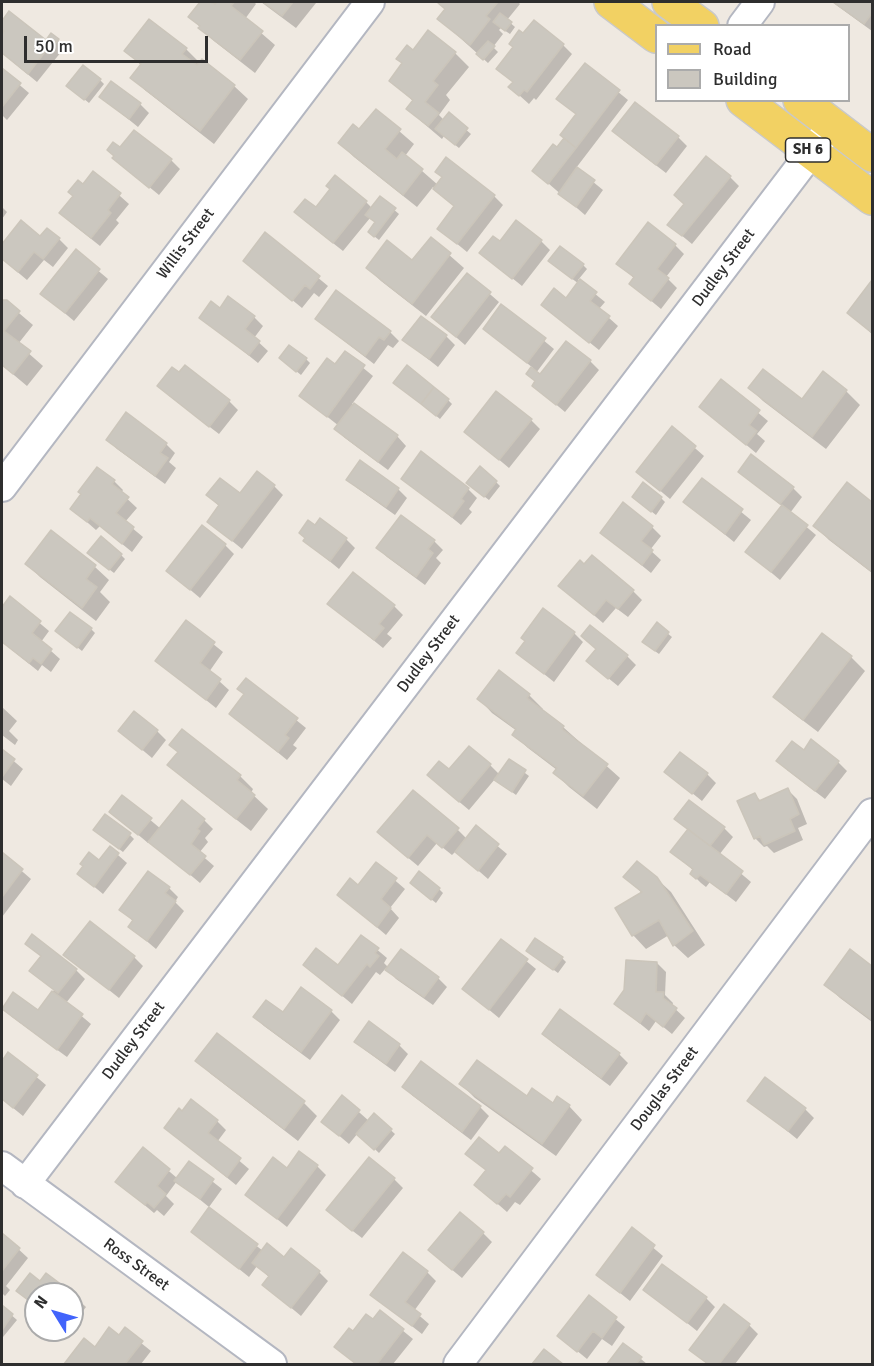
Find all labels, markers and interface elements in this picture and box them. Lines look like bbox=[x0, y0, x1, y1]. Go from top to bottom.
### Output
scale bar bbox=[27, 24, 212, 62]
legend bbox=[655, 24, 850, 102]
text: 50 m bbox=[35, 35, 73, 57]
text: Road bbox=[713, 38, 752, 60]
text: Building bbox=[713, 68, 777, 90]
road number: SH 6 bbox=[786, 138, 830, 162]
street label: Willis Street bbox=[153, 205, 219, 283]
street label: Dudley Street bbox=[688, 225, 760, 311]
street label: Dudley Street bbox=[393, 611, 465, 697]
street label: Dudley Street bbox=[98, 998, 170, 1084]
street label: Douglas Street bbox=[627, 1043, 703, 1135]
street label: Ross Street bbox=[99, 1235, 173, 1295]
north arrow bbox=[24, 1282, 84, 1342]
text: N bbox=[30, 1292, 53, 1313]

